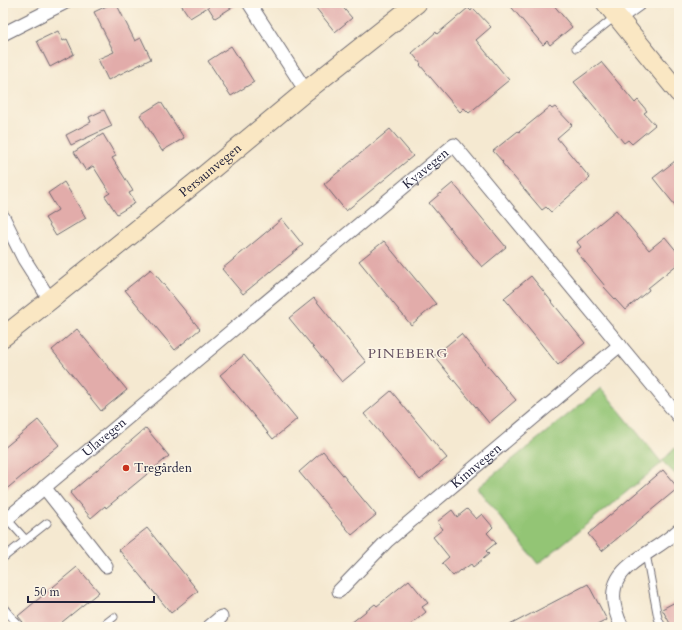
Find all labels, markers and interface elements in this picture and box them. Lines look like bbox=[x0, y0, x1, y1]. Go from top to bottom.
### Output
street label: Persaunvegen bbox=[175, 139, 246, 201]
street label: Kyavegen bbox=[399, 144, 453, 193]
district label: PINEBERG bbox=[368, 344, 448, 363]
street label: Ulavegen bbox=[78, 413, 131, 461]
street label: Kinnvegen bbox=[447, 439, 506, 492]
place label: Tregården bbox=[134, 459, 193, 477]
marker: Tregården bbox=[121, 463, 131, 473]
scale bar bbox=[28, 578, 154, 604]
text: 50 m bbox=[34, 584, 61, 600]

